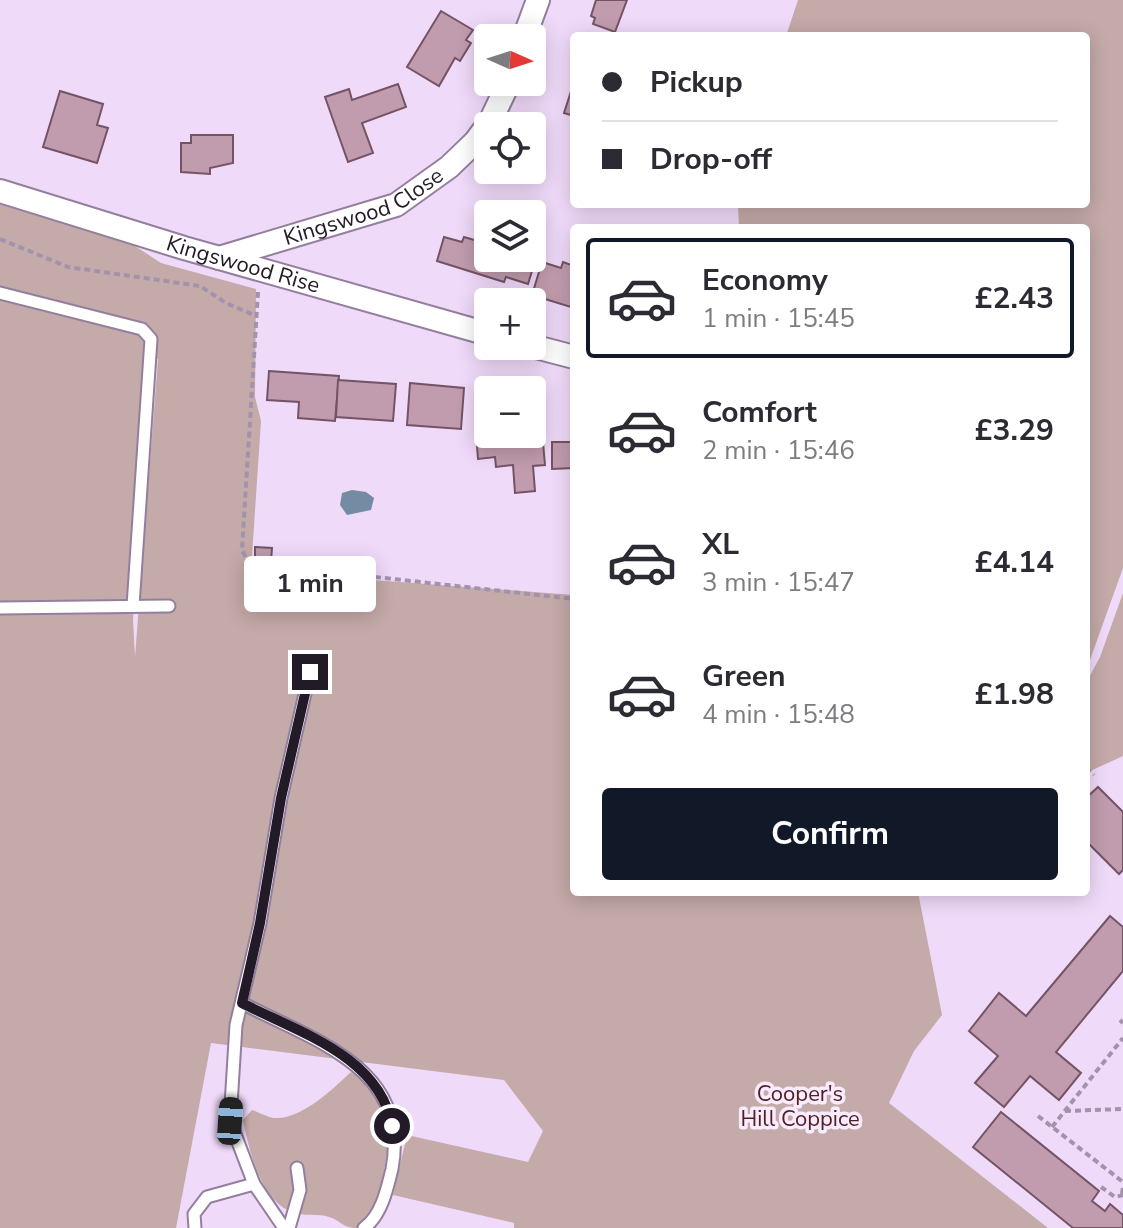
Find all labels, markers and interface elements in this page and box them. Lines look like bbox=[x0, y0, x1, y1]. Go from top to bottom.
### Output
north arrow bbox=[474, 24, 546, 96]
map controls bbox=[474, 24, 546, 448]
text: Pickup bbox=[650, 62, 743, 103]
button: locate bbox=[474, 112, 546, 184]
text: Drop-off bbox=[650, 139, 772, 180]
street label: Kingswood Close bbox=[280, 161, 450, 253]
button: layers bbox=[474, 200, 546, 272]
street label: Kingswood Rise bbox=[163, 228, 323, 301]
text: Economy bbox=[702, 260, 828, 301]
icon: car bbox=[606, 262, 678, 334]
text: £2.43 bbox=[975, 278, 1054, 319]
button: + bbox=[474, 288, 546, 360]
text: 1 min · 15:45 bbox=[702, 301, 855, 336]
button: − bbox=[474, 376, 546, 448]
text: Comfort bbox=[702, 392, 817, 433]
icon: car bbox=[606, 394, 678, 466]
text: £3.29 bbox=[975, 410, 1054, 451]
text: 2 min · 15:46 bbox=[702, 433, 855, 468]
text: XL bbox=[702, 524, 739, 565]
icon: car bbox=[606, 526, 678, 598]
text: £4.14 bbox=[975, 542, 1054, 583]
callout: 1 min bbox=[244, 556, 376, 612]
text: 3 min · 15:47 bbox=[702, 565, 855, 600]
text: 1 min bbox=[276, 566, 344, 601]
route end bbox=[292, 654, 328, 690]
text: Green bbox=[702, 656, 786, 697]
icon: car bbox=[606, 658, 678, 730]
text: £1.98 bbox=[975, 674, 1054, 715]
text: 4 min · 15:48 bbox=[702, 697, 855, 732]
button: Confirm bbox=[602, 788, 1058, 880]
park label: Cooper's Hill Coppice bbox=[740, 1079, 860, 1134]
car bbox=[216, 1096, 244, 1146]
route start bbox=[374, 1108, 410, 1144]

